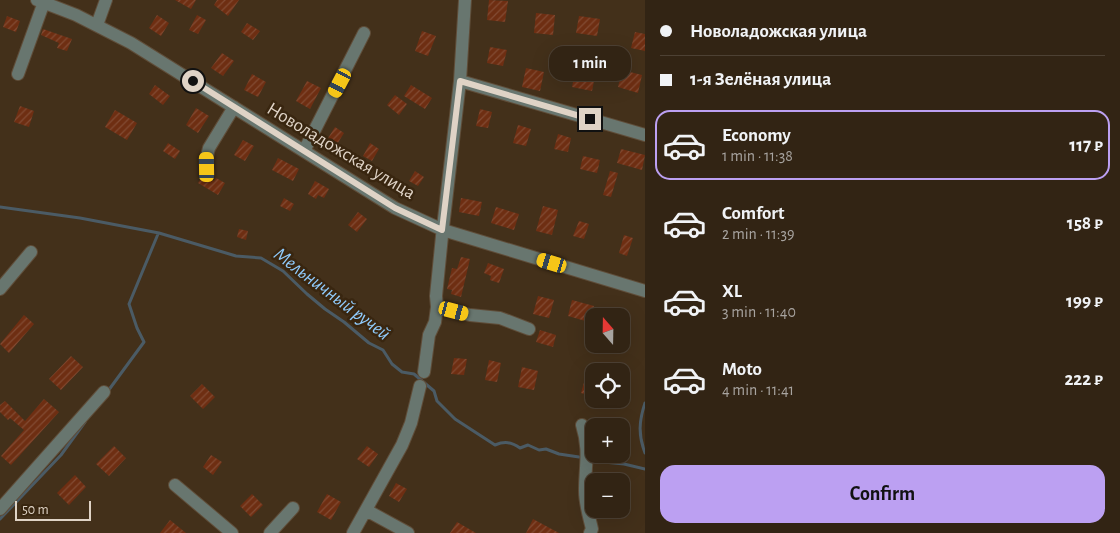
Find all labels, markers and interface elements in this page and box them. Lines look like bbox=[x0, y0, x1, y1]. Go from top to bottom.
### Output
text: Новоладожская улица bbox=[690, 22, 867, 41]
callout: 1 min bbox=[549, 46, 631, 82]
text: 1 min bbox=[573, 55, 607, 71]
car bbox=[326, 66, 353, 100]
route start bbox=[182, 70, 204, 92]
text: 1-я Зелёная улица bbox=[690, 70, 831, 89]
street label: Новоладожская улица bbox=[263, 99, 419, 203]
route end bbox=[579, 108, 601, 130]
icon: car bbox=[662, 123, 707, 168]
text: Economy bbox=[722, 126, 791, 145]
text: 117 ₽ bbox=[1069, 136, 1103, 155]
text: 1 min · 11:38 bbox=[722, 148, 793, 164]
car bbox=[199, 152, 214, 182]
icon: car bbox=[662, 201, 707, 246]
text: Comfort bbox=[722, 204, 784, 223]
text: 158 ₽ bbox=[1067, 214, 1103, 233]
text: 2 min · 11:39 bbox=[722, 226, 795, 242]
water label: Мельничный ручей bbox=[270, 244, 394, 344]
car bbox=[535, 251, 568, 275]
icon: car bbox=[662, 279, 707, 324]
text: XL bbox=[722, 282, 742, 301]
text: 199 ₽ bbox=[1066, 292, 1103, 311]
car bbox=[437, 300, 470, 322]
text: 3 min · 11:40 bbox=[722, 304, 796, 320]
north arrow bbox=[585, 308, 630, 352]
map controls bbox=[585, 308, 630, 518]
icon: car bbox=[662, 357, 707, 402]
text: Moto bbox=[722, 360, 762, 379]
button: locate bbox=[585, 363, 630, 408]
text: 222 ₽ bbox=[1064, 370, 1103, 389]
text: 4 min · 11:41 bbox=[722, 382, 794, 398]
button: + bbox=[585, 418, 630, 463]
button: Confirm bbox=[660, 465, 1105, 523]
button: − bbox=[585, 473, 630, 518]
scale bar bbox=[15, 498, 91, 521]
text: 50 m bbox=[22, 503, 49, 517]

